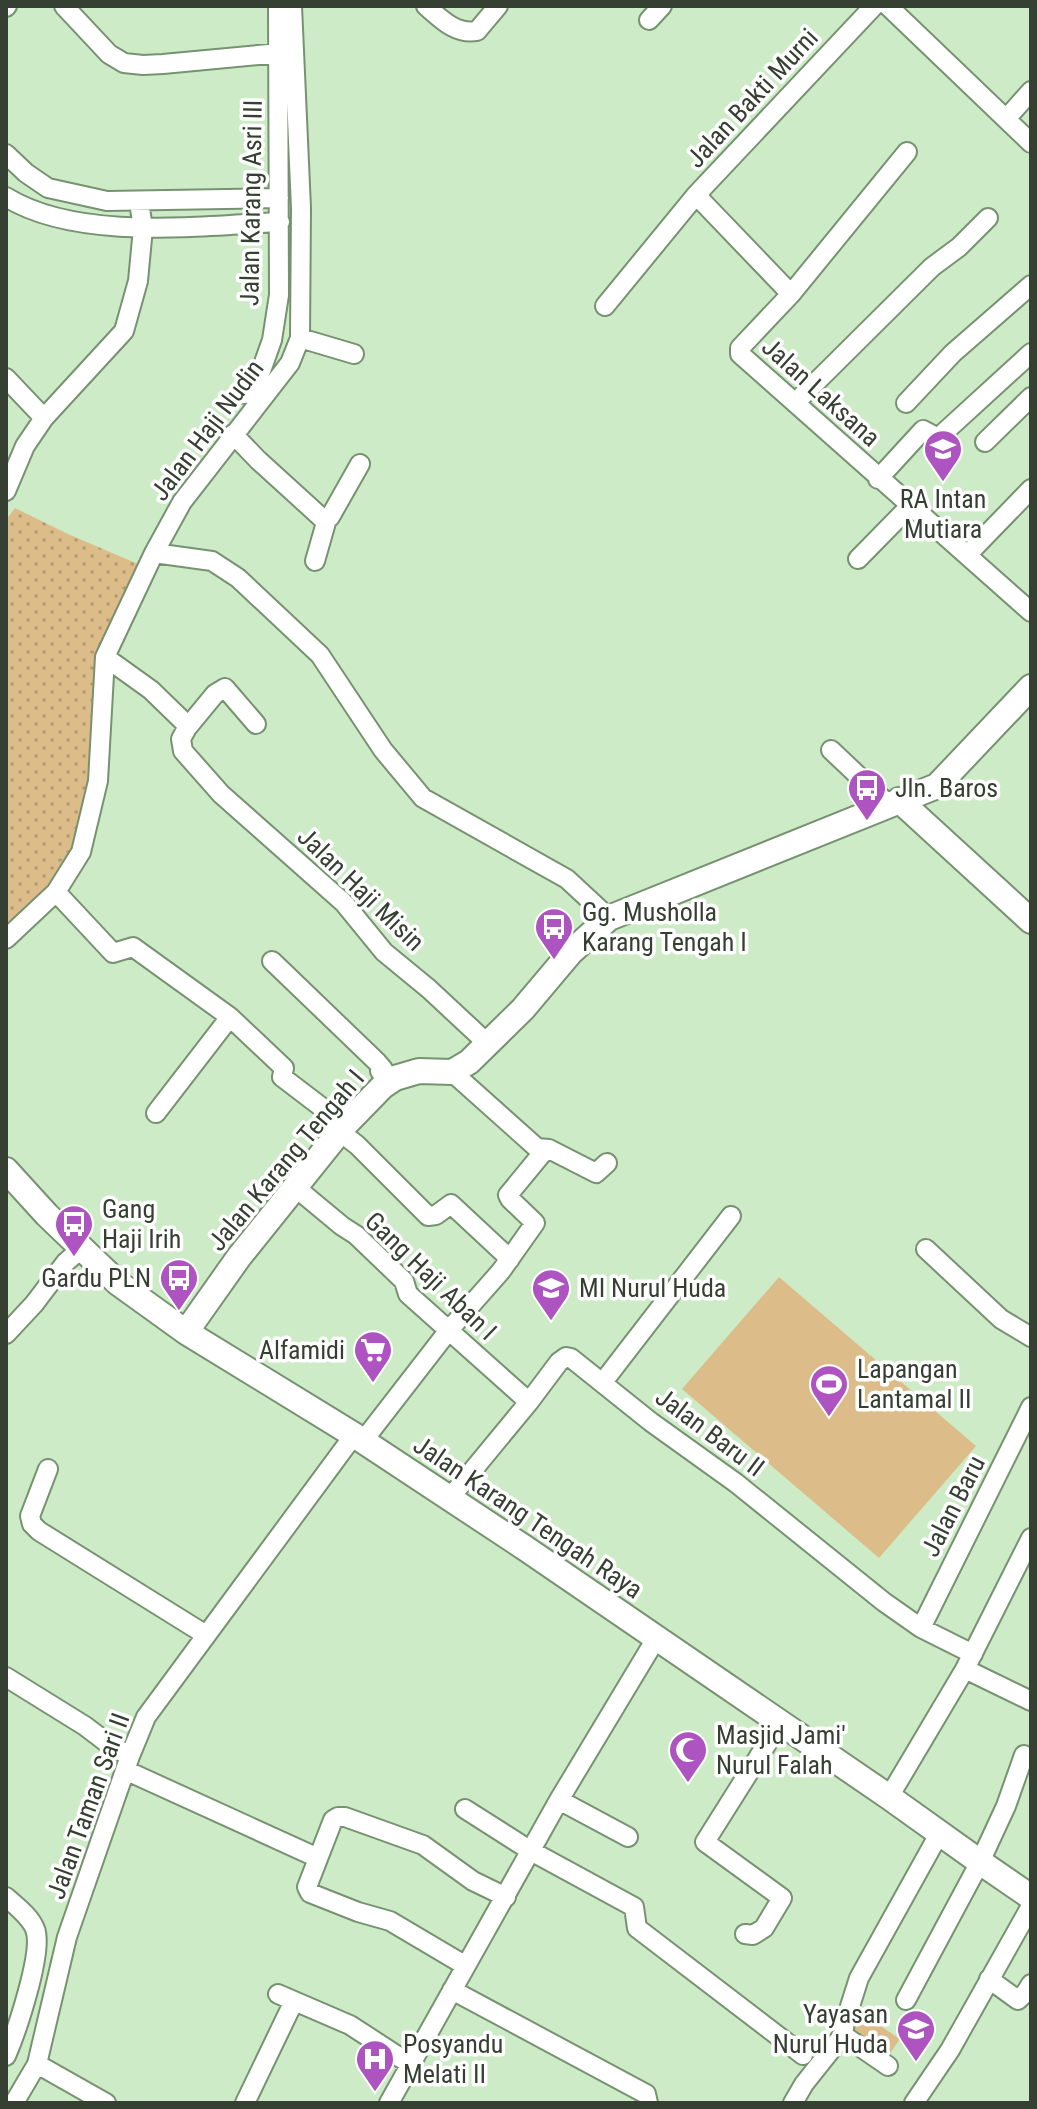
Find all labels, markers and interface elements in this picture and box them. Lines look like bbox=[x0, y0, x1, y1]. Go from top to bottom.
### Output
street label: Jalan Bakti Murni bbox=[680, 22, 824, 174]
street label: Jalan Karang Asri III bbox=[234, 100, 268, 306]
street label: Jalan Laksana bbox=[756, 331, 886, 453]
street label: Jalan Haji Nudin bbox=[144, 354, 270, 506]
school or university icon: RA Intan Mutiara bbox=[922, 428, 964, 483]
place label: RA Intan Mutiara bbox=[900, 484, 986, 544]
bus stop icon: Jln. Baros bbox=[846, 767, 888, 822]
place label: Jln. Baros bbox=[895, 773, 998, 803]
street label: Jalan Haji Misin bbox=[291, 821, 431, 957]
place label: Gg. Musholla Karang Tengah I bbox=[582, 897, 747, 957]
bus stop icon: Gg. Musholla Karang Tengah I bbox=[533, 906, 575, 961]
street label: Jalan Karang Tengah I bbox=[202, 1064, 370, 1256]
place label: Gang Haji Irih bbox=[102, 1194, 181, 1254]
bus stop icon: Gang Haji Irih bbox=[53, 1203, 95, 1258]
street label: Gang Haji Aban I bbox=[359, 1206, 503, 1346]
bus stop icon: Gardu PLN bbox=[158, 1257, 200, 1312]
place label: Gardu PLN bbox=[41, 1263, 151, 1293]
school or university icon: MI Nurul Huda bbox=[530, 1267, 572, 1322]
place label: MI Nurul Huda bbox=[579, 1273, 726, 1303]
supermarket icon: Alfamidi bbox=[352, 1329, 394, 1384]
place label: Alfamidi bbox=[259, 1335, 345, 1365]
place label: Lapangan Lantamal II bbox=[857, 1354, 972, 1414]
sports icon: Lapangan Lantamal II bbox=[808, 1363, 850, 1418]
street label: Jalan Baru II bbox=[650, 1381, 770, 1483]
street label: Jalan Karang Tengah Raya bbox=[408, 1429, 648, 1605]
street label: Jalan Baru bbox=[915, 1451, 991, 1561]
street label: Jalan Taman Sari II bbox=[40, 1709, 136, 1903]
place label: Masjid Jami' Nurul Falah bbox=[716, 1720, 846, 1780]
mosque icon: Masjid Jami' Nurul Falah bbox=[667, 1729, 709, 1784]
place label: Yayasan Nurul Huda bbox=[773, 1999, 888, 2059]
school or university icon: Yayasan Nurul Huda bbox=[895, 2008, 937, 2063]
place label: Posyandu Melati II bbox=[403, 2029, 503, 2089]
hospital icon: Posyandu Melati II bbox=[354, 2038, 396, 2093]

